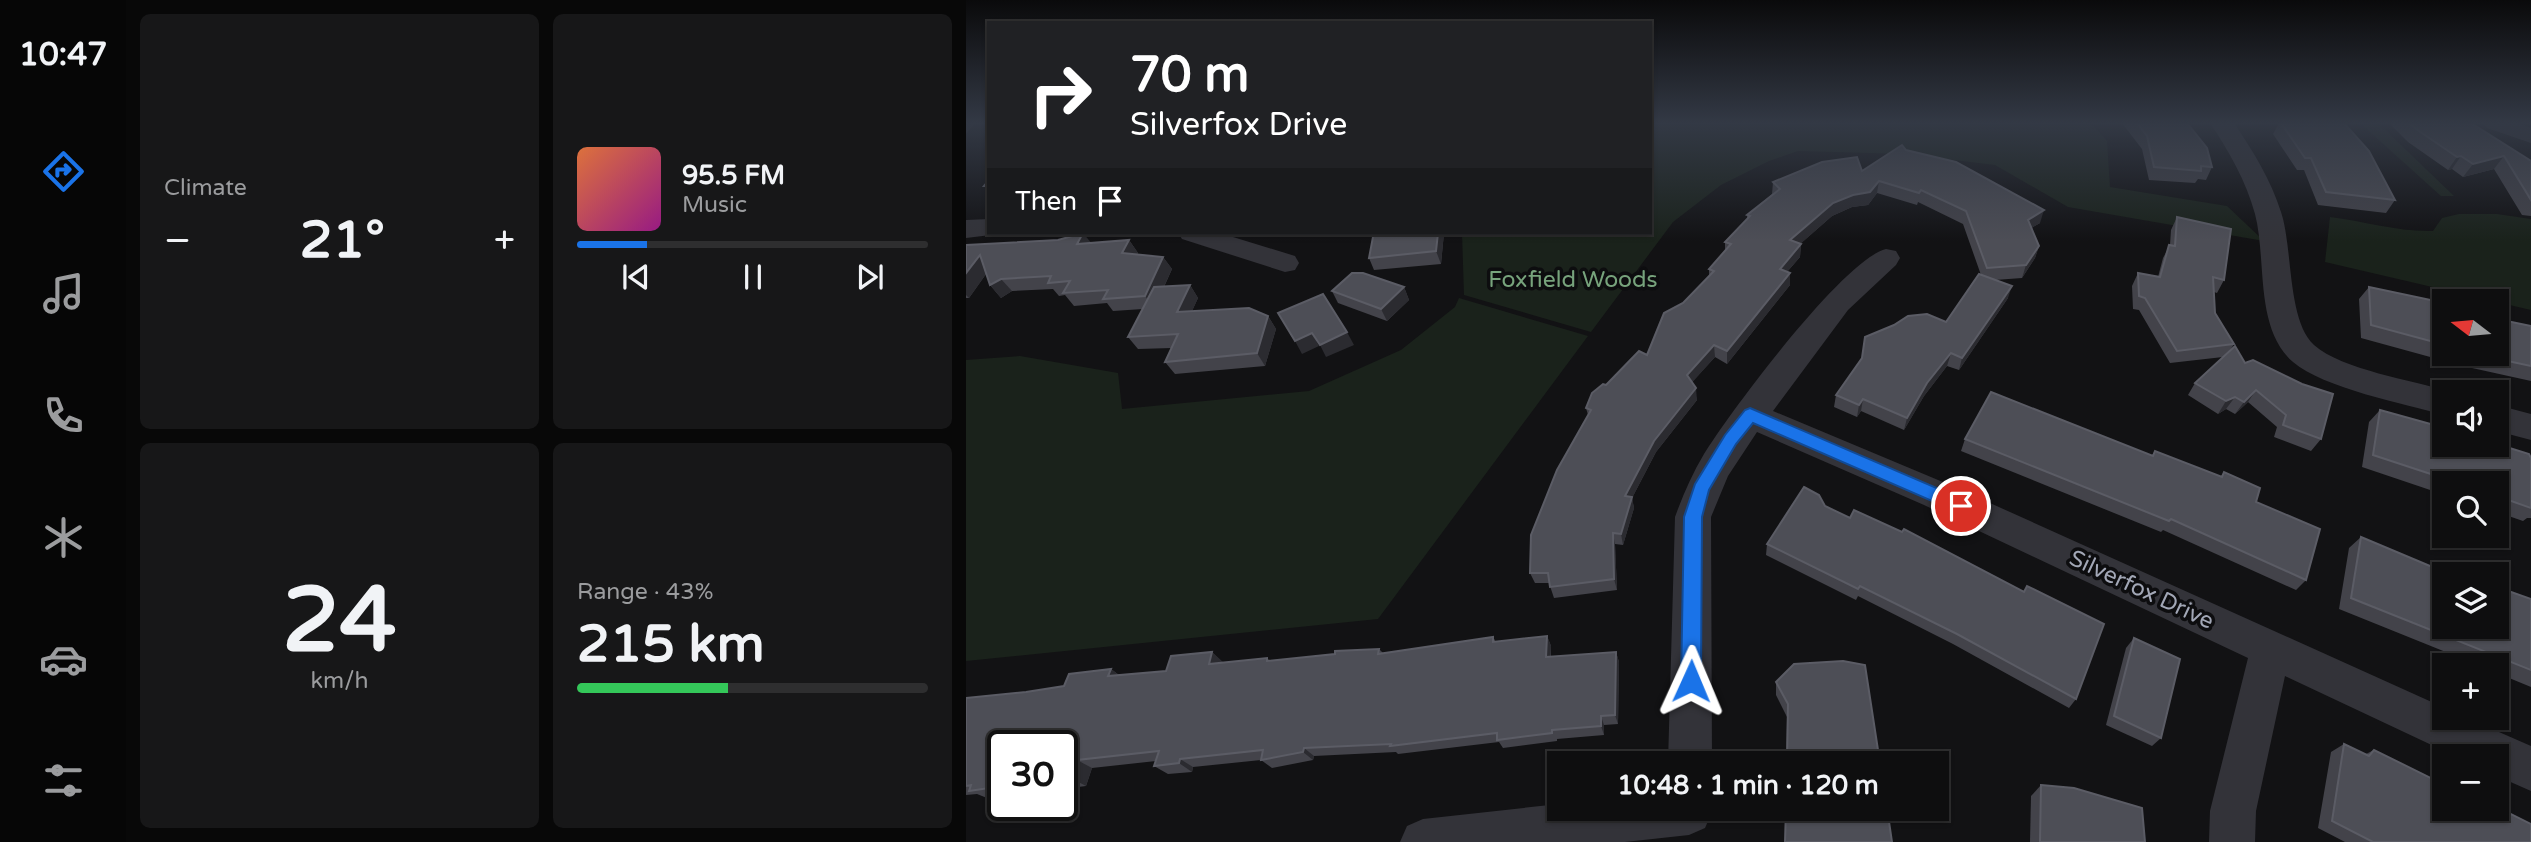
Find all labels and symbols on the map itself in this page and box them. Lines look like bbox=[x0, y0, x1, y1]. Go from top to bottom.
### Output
park label: Foxfield Woods bbox=[1488, 266, 1658, 294]
north arrow bbox=[2432, 289, 2510, 366]
pin bbox=[1931, 476, 1991, 536]
street label: Silverfox Drive bbox=[2065, 544, 2218, 636]
position arrow bbox=[1654, 644, 1728, 718]
speed limit sign: 30 bbox=[987, 730, 1078, 821]

